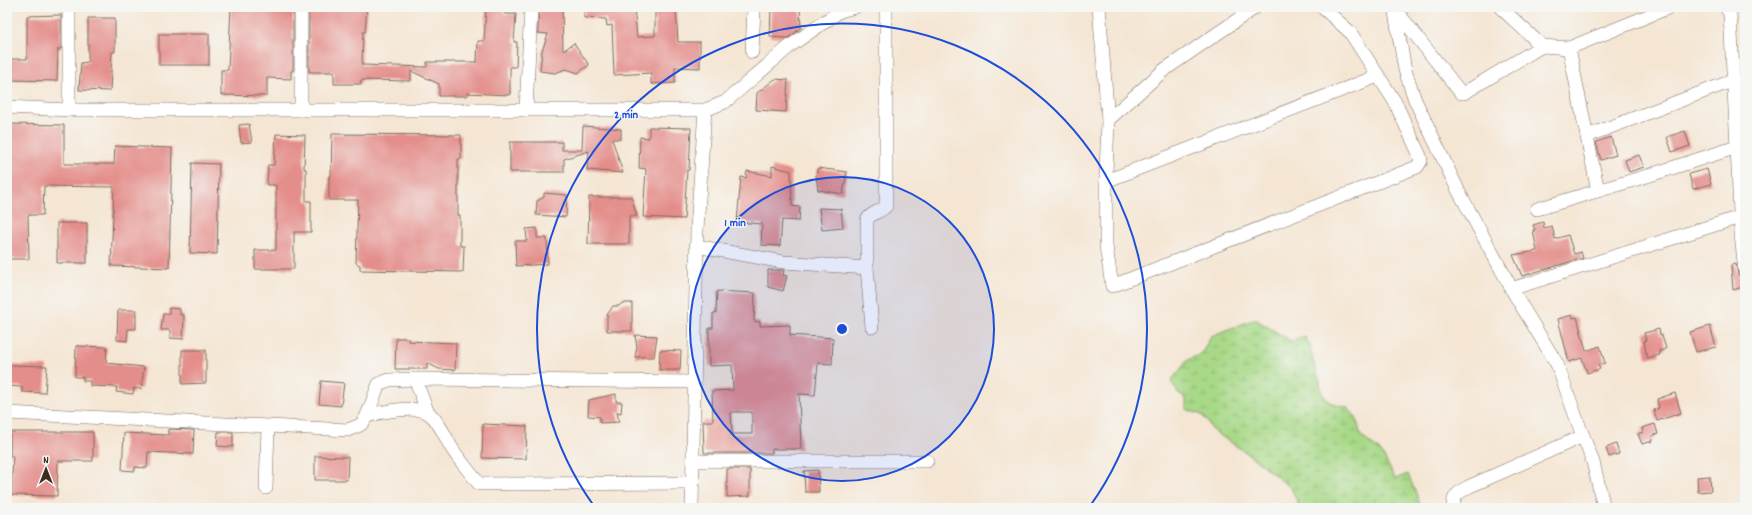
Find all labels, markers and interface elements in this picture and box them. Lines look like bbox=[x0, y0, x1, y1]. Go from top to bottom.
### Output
text: 2 min bbox=[614, 107, 638, 124]
text: 1 min bbox=[724, 215, 746, 232]
centre of rings bbox=[835, 322, 849, 336]
north arrow bbox=[26, 449, 66, 489]
text: N bbox=[43, 453, 49, 469]

